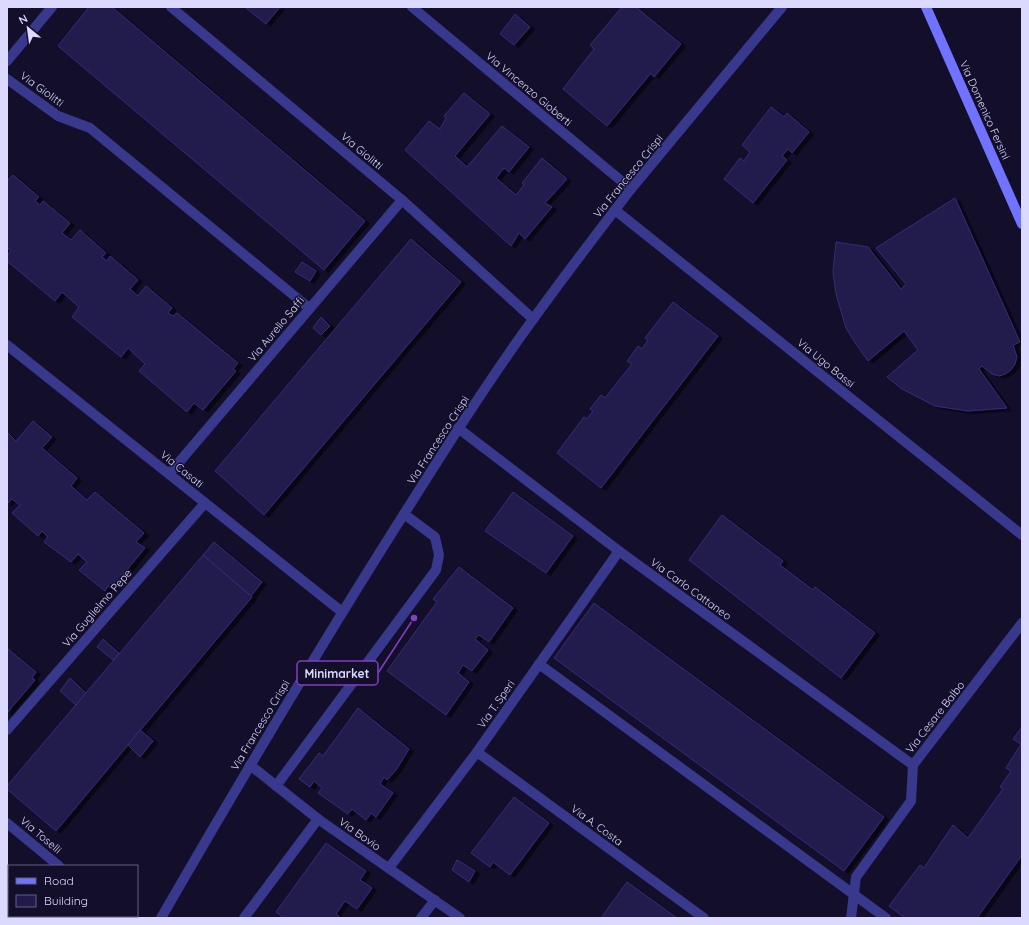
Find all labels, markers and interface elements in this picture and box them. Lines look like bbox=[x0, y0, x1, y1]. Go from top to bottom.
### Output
north arrow bbox=[8, 8, 48, 48]
text: N bbox=[16, 11, 30, 27]
street label: Via Vincenzo Gioberti bbox=[483, 49, 575, 129]
street label: Via Domenico Fersini bbox=[957, 58, 1013, 162]
street label: Via Giolitti bbox=[17, 68, 67, 110]
street label: Via Giolitti bbox=[338, 129, 386, 173]
street label: Via Francesco Crispi bbox=[590, 132, 666, 220]
street label: Via Aurelio Saffi bbox=[245, 294, 307, 364]
street label: Via Ugo Bassi bbox=[794, 336, 858, 390]
street label: Via Francesco Crispi bbox=[404, 393, 472, 487]
street label: Via Casati bbox=[158, 447, 206, 491]
street label: Via Carlo Cattaneo bbox=[648, 555, 735, 623]
street label: Via Guglielmo Pepe bbox=[59, 566, 135, 650]
callout: Minimarket bbox=[297, 661, 378, 685]
text: Minimarket bbox=[304, 666, 370, 681]
street label: Via Francesco Crispi bbox=[227, 677, 293, 773]
street label: Via T. Speri bbox=[474, 677, 518, 731]
street label: Via Cesare Balbo bbox=[903, 678, 968, 756]
street label: Via A. Costa bbox=[568, 801, 626, 849]
street label: Via Toselli bbox=[17, 814, 65, 856]
street label: Via Bovio bbox=[336, 815, 384, 854]
legend bbox=[8, 865, 138, 917]
text: Road bbox=[44, 873, 74, 888]
text: Building bbox=[44, 893, 88, 908]

